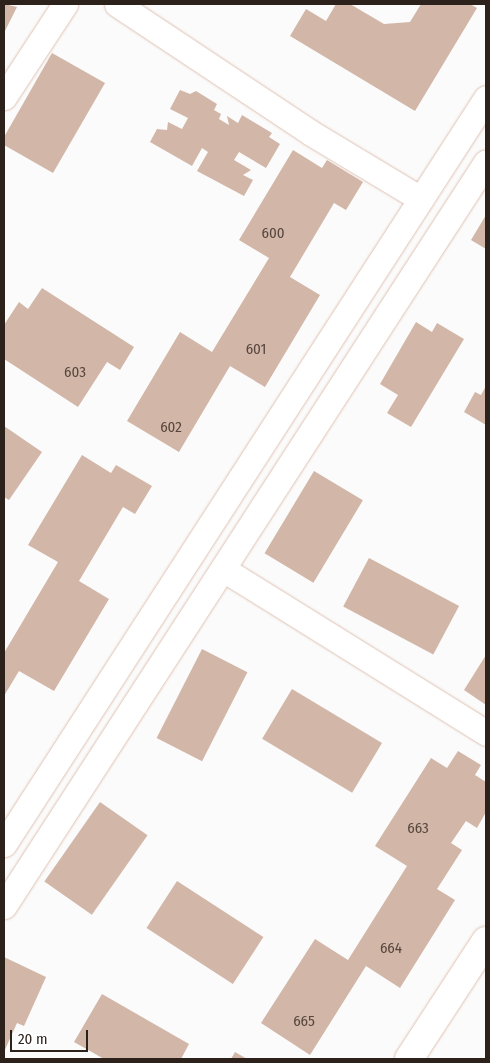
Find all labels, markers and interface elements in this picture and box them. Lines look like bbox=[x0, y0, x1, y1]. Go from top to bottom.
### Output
house number: 600 bbox=[261, 225, 285, 243]
house number: 601 bbox=[246, 341, 266, 359]
house number: 603 bbox=[64, 364, 86, 382]
house number: 602 bbox=[160, 419, 182, 437]
house number: 663 bbox=[407, 820, 429, 838]
house number: 664 bbox=[380, 940, 402, 958]
house number: 665 bbox=[293, 1013, 315, 1031]
scale bar bbox=[12, 1020, 90, 1052]
text: 20 m bbox=[18, 1030, 48, 1048]

